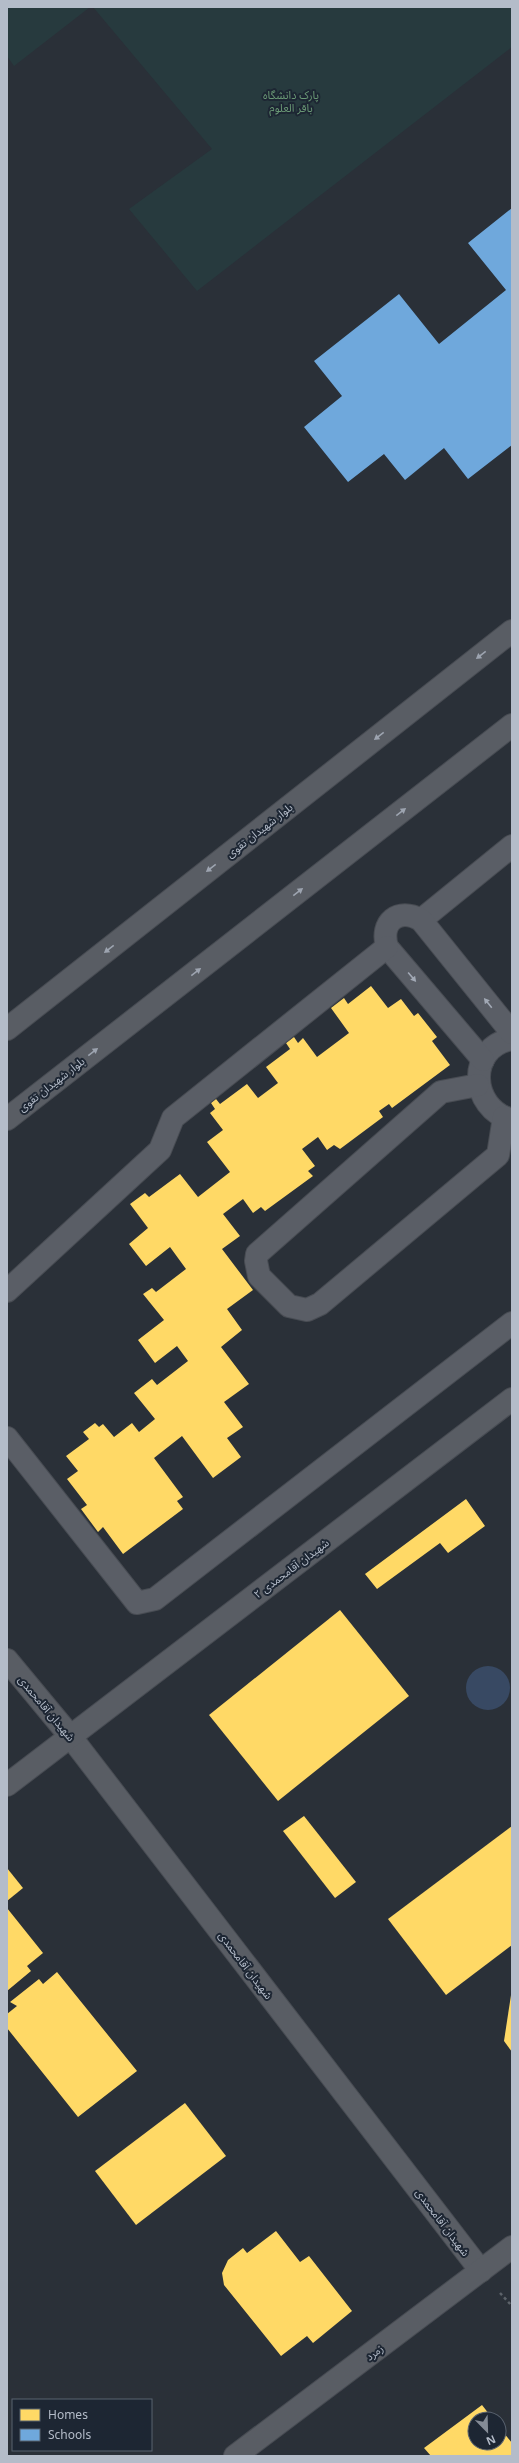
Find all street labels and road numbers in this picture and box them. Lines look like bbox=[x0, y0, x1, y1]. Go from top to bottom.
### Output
street label: بلوار شهیدان تقوی bbox=[223, 799, 295, 861]
street label: بلوار شهیدان تقوی bbox=[15, 1053, 87, 1115]
street label: شهیدان آقامحمدی ۲ bbox=[250, 1535, 332, 1601]
street label: شهیدان آقامحمدی bbox=[15, 1672, 79, 1744]
street label: شهیدان آقامحمدی bbox=[216, 1928, 277, 2002]
street label: شهیدان آقامحمدی bbox=[413, 2185, 474, 2259]
street label: زمرد bbox=[362, 2340, 386, 2364]

